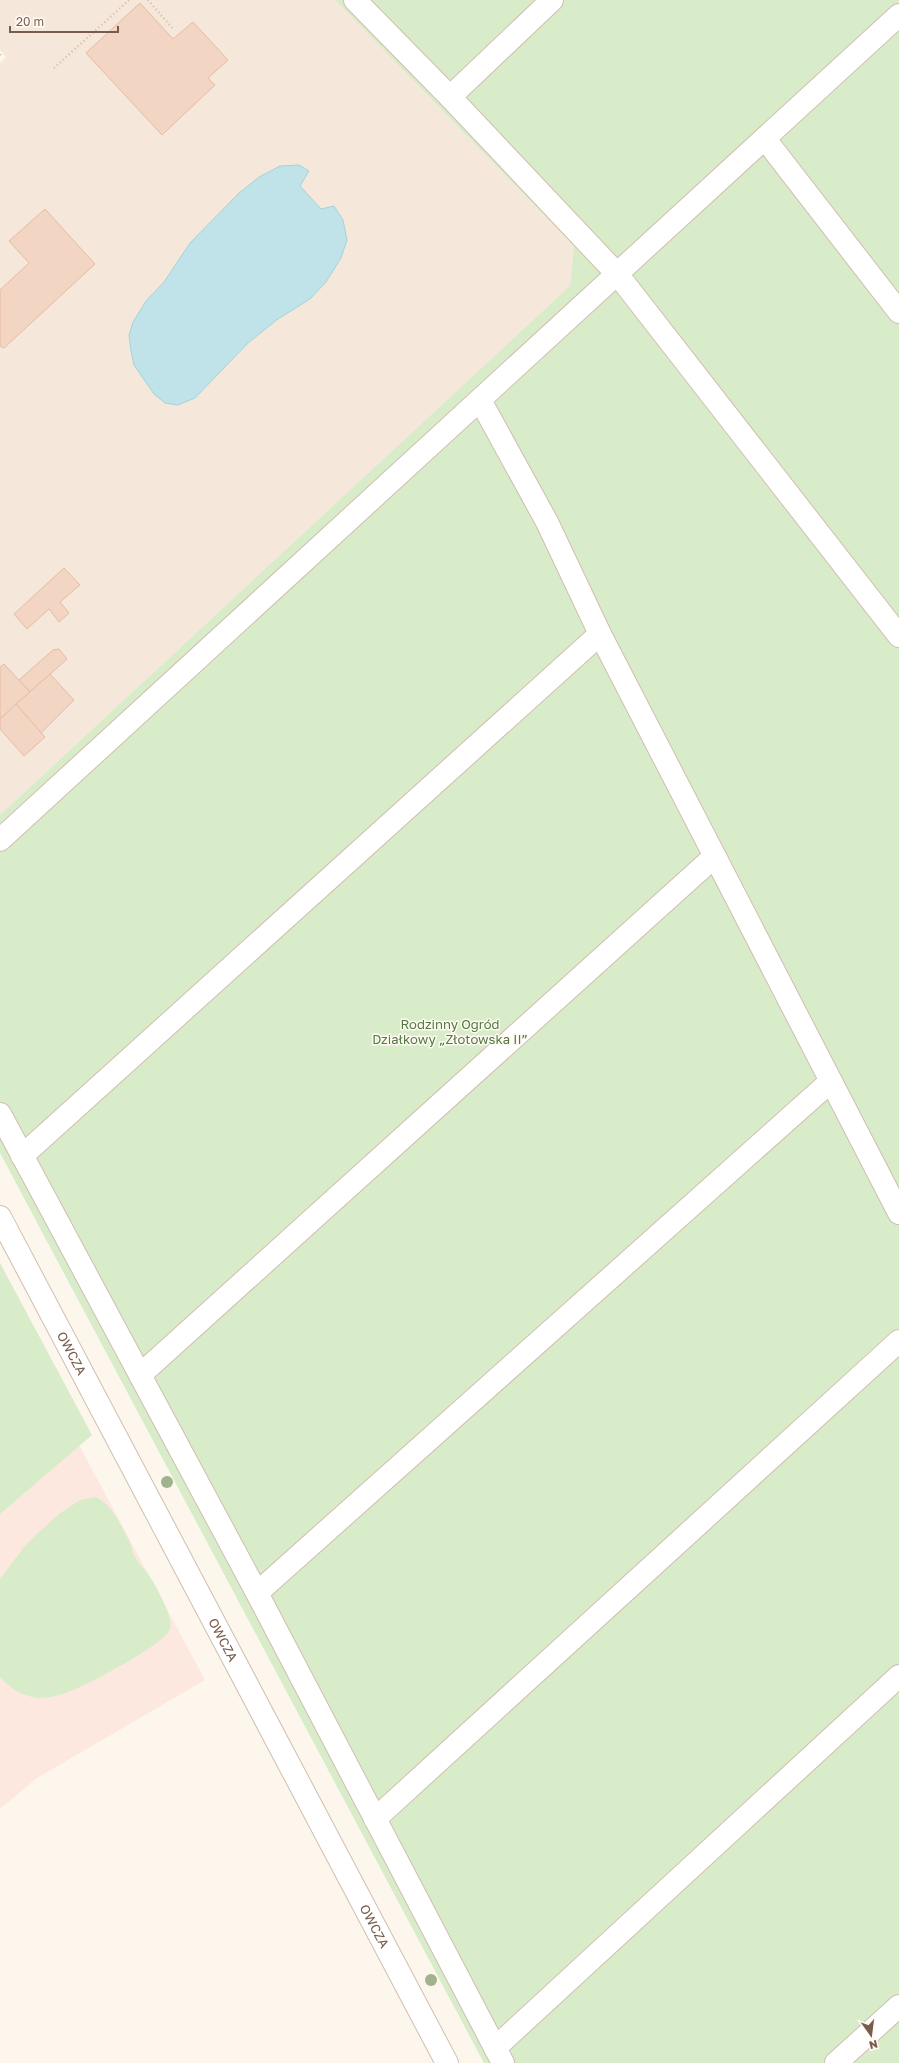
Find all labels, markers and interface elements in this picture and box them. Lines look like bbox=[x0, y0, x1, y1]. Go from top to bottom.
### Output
scale bar bbox=[10, 8, 118, 34]
text: 20 m bbox=[16, 14, 44, 29]
park label: Rodzinny Ogród Działkowy „Złotowska II” bbox=[372, 1016, 528, 1047]
street label: OWCZA bbox=[54, 1329, 90, 1378]
street label: OWCZA bbox=[205, 1615, 242, 1664]
street label: OWCZA bbox=[357, 1902, 393, 1951]
north arrow bbox=[851, 2015, 891, 2055]
text: N bbox=[868, 2038, 879, 2053]

